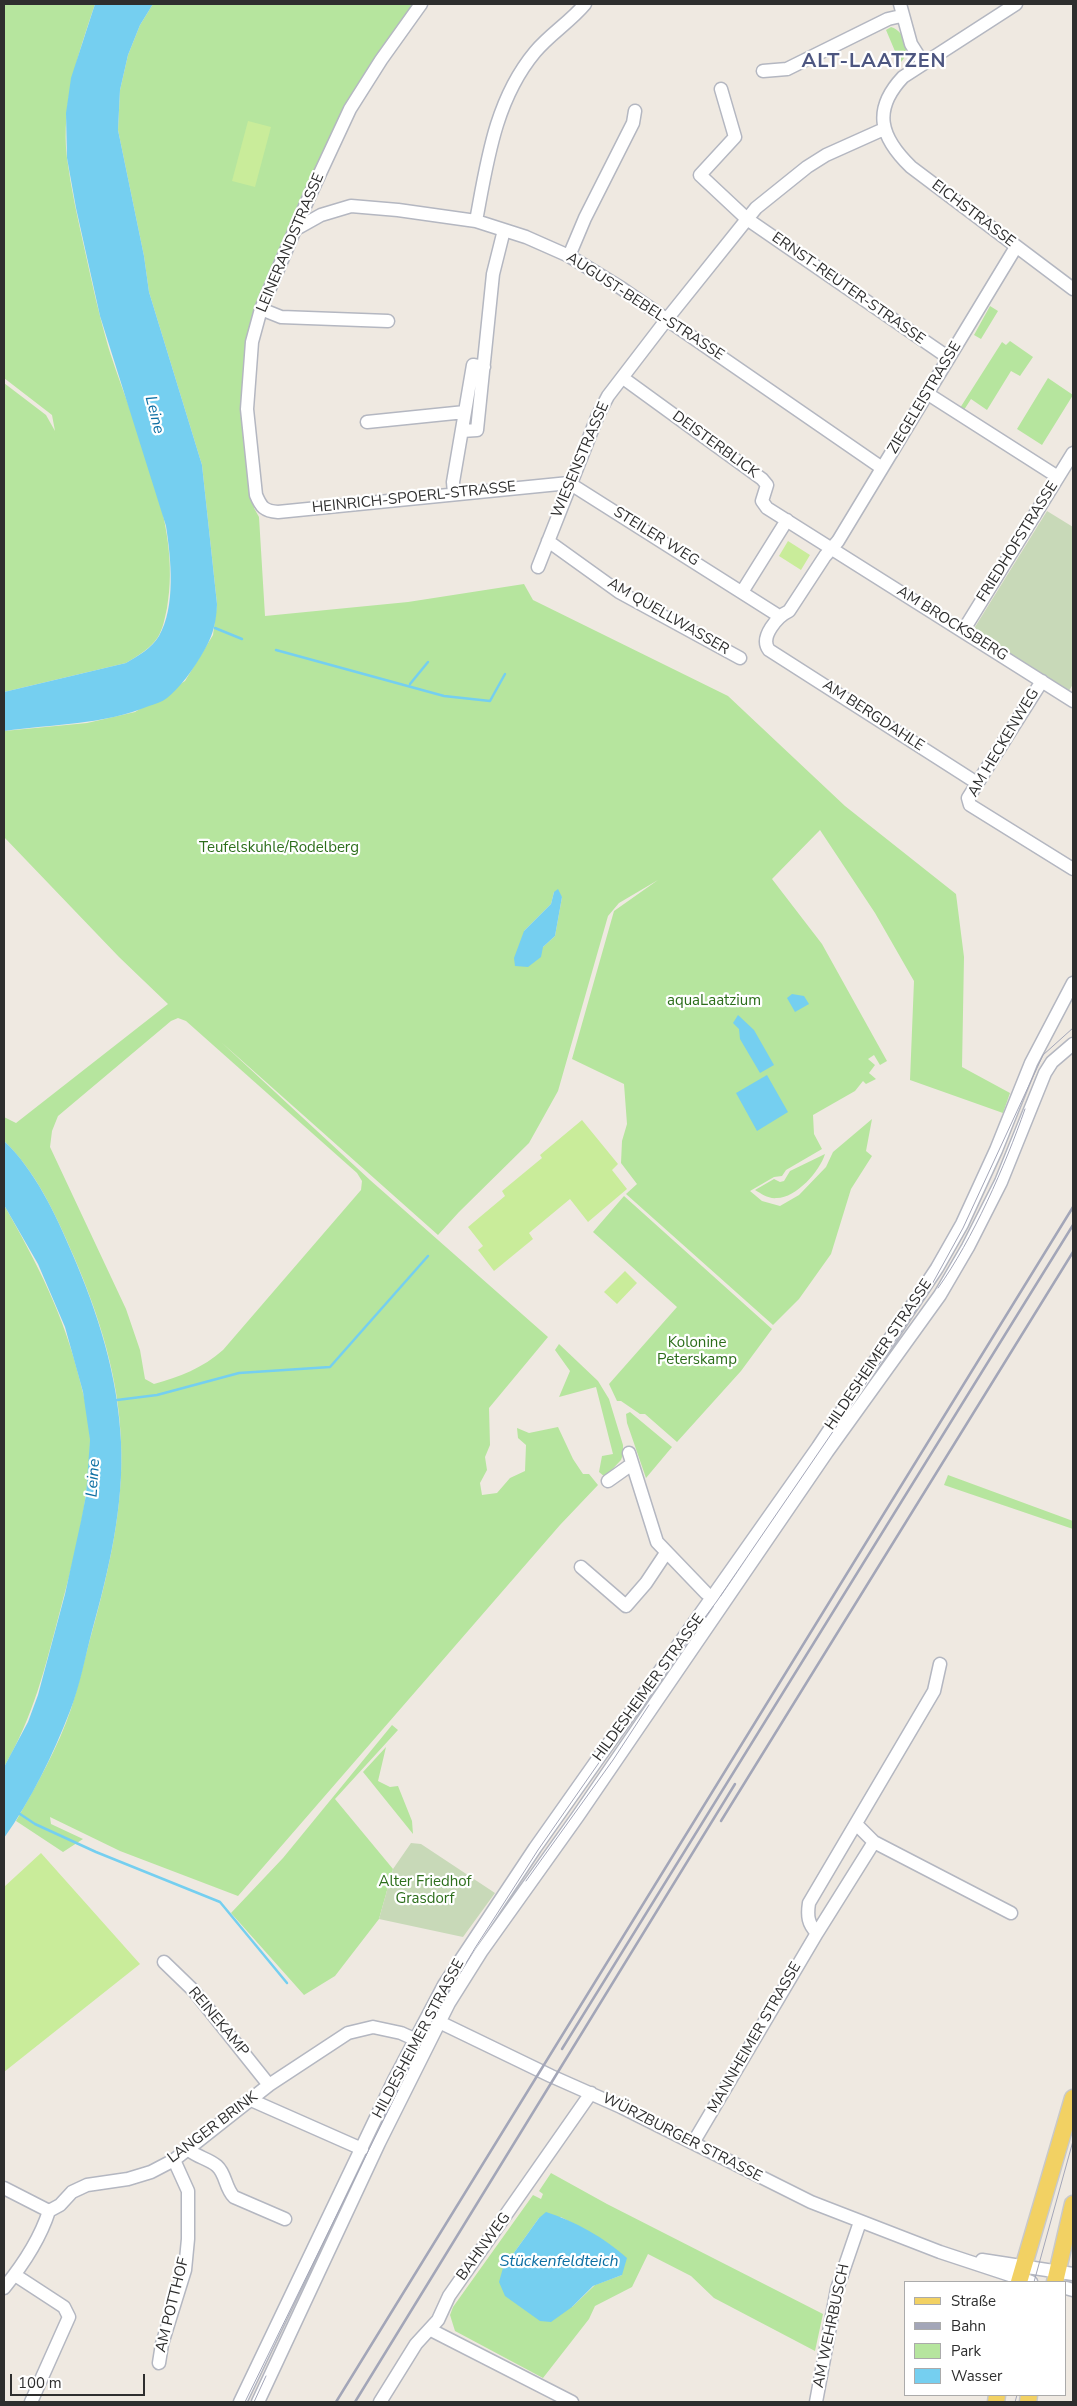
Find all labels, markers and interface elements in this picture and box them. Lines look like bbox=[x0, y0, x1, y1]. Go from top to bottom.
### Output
district label: ALT-LAATZEN bbox=[800, 50, 948, 74]
street label: LEINERANDSTRASSE bbox=[254, 171, 328, 315]
street label: EICHSTRASSE bbox=[928, 177, 1018, 251]
street label: ERNST-REUTER-STRASSE bbox=[768, 229, 928, 349]
street label: AUGUST-BEBEL-STRASSE bbox=[563, 249, 727, 365]
street label: ZIEGELEISTRASSE bbox=[884, 339, 966, 457]
water label: Leine bbox=[140, 394, 168, 436]
street label: WIESENSTRASSE bbox=[549, 399, 613, 521]
street label: DEISTERBLICK bbox=[668, 408, 762, 482]
street label: HEINRICH-SPOERL-STRASSE bbox=[311, 478, 517, 518]
street label: FRIEDHOFSTRASSE bbox=[974, 478, 1062, 606]
street label: STEILER WEG bbox=[610, 504, 702, 570]
street label: AM QUELLWASSER bbox=[604, 575, 732, 659]
street label: AM BROCKSBERG bbox=[893, 583, 1011, 665]
street label: AM BERGDAHLE bbox=[819, 676, 927, 756]
street label: AM HECKENWEG bbox=[965, 686, 1043, 800]
park label: Teufelskuhle/Rodelberg bbox=[199, 839, 359, 857]
park label: aquaLaatzium bbox=[667, 992, 761, 1010]
street label: HILDESHEIMER STRASSE bbox=[822, 1276, 936, 1434]
park label: Kolonine Peterskamp bbox=[657, 1334, 737, 1369]
water label: Leine bbox=[83, 1458, 105, 1498]
street label: HILDESHEIMER STRASSE bbox=[589, 1611, 709, 1765]
park label: Alter Friedhof Grasdorf bbox=[378, 1873, 472, 1908]
street label: HILDESHEIMER STRASSE bbox=[369, 1956, 469, 2122]
street label: MANNHEIMER STRASSE bbox=[704, 1959, 806, 2117]
street label: REINEKAMP bbox=[184, 1984, 252, 2060]
street label: LANGER BRINK bbox=[165, 2088, 261, 2168]
street label: WÜRZBURGER STRASSE bbox=[599, 2090, 765, 2186]
street label: BAHNWEG bbox=[453, 2210, 515, 2284]
water label: Stückenfeldteich bbox=[499, 2252, 619, 2272]
street label: AM POTTHOF bbox=[153, 2256, 193, 2354]
street label: AM WEHRBUSCH bbox=[810, 2262, 854, 2390]
legend bbox=[904, 2281, 1067, 2396]
text: Straße bbox=[951, 2291, 996, 2311]
text: Bahn bbox=[951, 2316, 986, 2336]
text: Park bbox=[951, 2341, 981, 2361]
scale bar bbox=[12, 2364, 148, 2396]
text: Wasser bbox=[951, 2366, 1002, 2386]
text: 100 m bbox=[18, 2373, 62, 2393]

